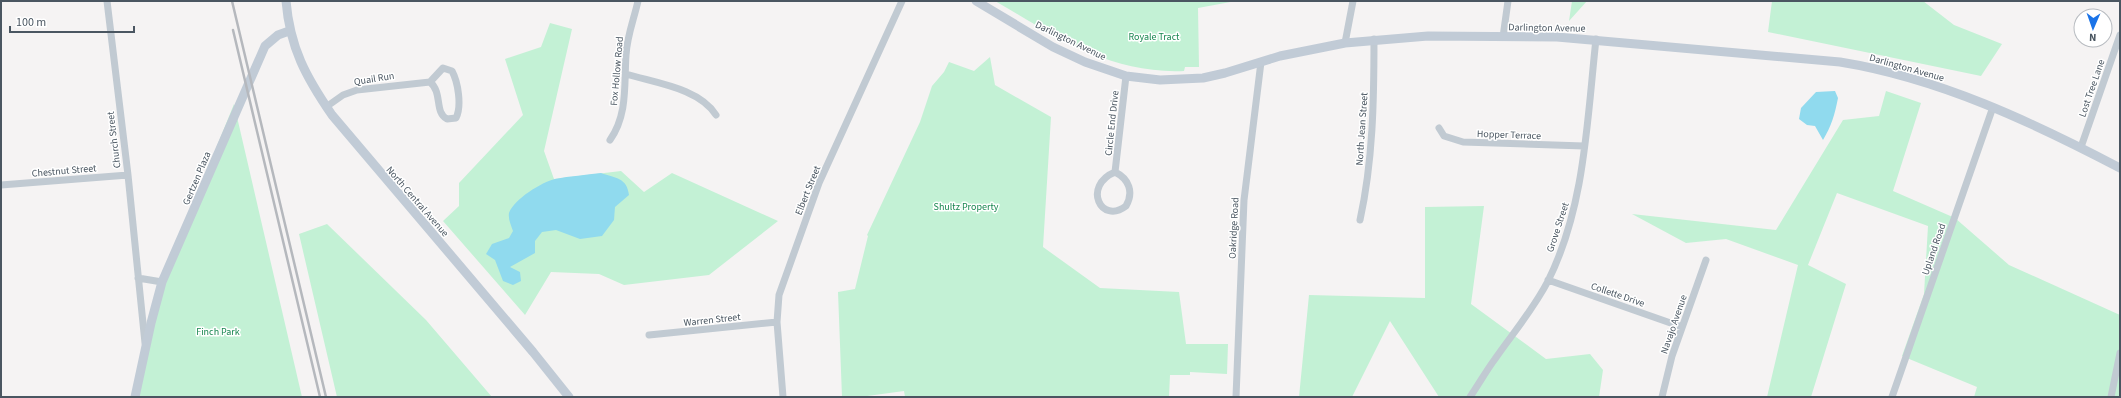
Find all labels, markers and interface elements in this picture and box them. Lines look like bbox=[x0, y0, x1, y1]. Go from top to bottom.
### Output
scale bar bbox=[10, 8, 134, 34]
north arrow bbox=[2073, 8, 2113, 48]
text: 100 m bbox=[16, 14, 46, 31]
street label: Darlington Avenue bbox=[1033, 18, 1108, 64]
street label: Darlington Avenue bbox=[1508, 20, 1586, 36]
park label: Royale Tract bbox=[1128, 30, 1180, 44]
text: N bbox=[2089, 30, 2097, 45]
street label: Fox Hollow Road bbox=[607, 36, 627, 106]
street label: Darlington Avenue bbox=[1868, 51, 1946, 85]
street label: Lost Tree Lane bbox=[2076, 58, 2108, 119]
street label: Quail Run bbox=[353, 69, 395, 89]
street label: Circle End Drive bbox=[1102, 90, 1122, 156]
street label: North Jean Street bbox=[1352, 91, 1372, 166]
street label: Church Street bbox=[103, 110, 124, 169]
street label: Hopper Terrace bbox=[1477, 127, 1541, 143]
street label: Gertzen Plaza bbox=[179, 149, 214, 207]
street label: Chestnut Street bbox=[31, 161, 98, 181]
street label: North Central Avenue bbox=[383, 163, 452, 240]
street label: Elbert Street bbox=[792, 163, 824, 217]
street label: Oakridge Road bbox=[1225, 197, 1243, 259]
park label: Shultz Property bbox=[934, 200, 999, 214]
street label: Grove Street bbox=[1543, 200, 1573, 254]
street label: Upland Road bbox=[1919, 221, 1949, 277]
street label: Collette Drive bbox=[1589, 279, 1647, 311]
street label: Navajo Avenue bbox=[1657, 293, 1691, 356]
street label: Warren Street bbox=[683, 310, 742, 330]
park label: Finch Park bbox=[196, 325, 240, 339]

